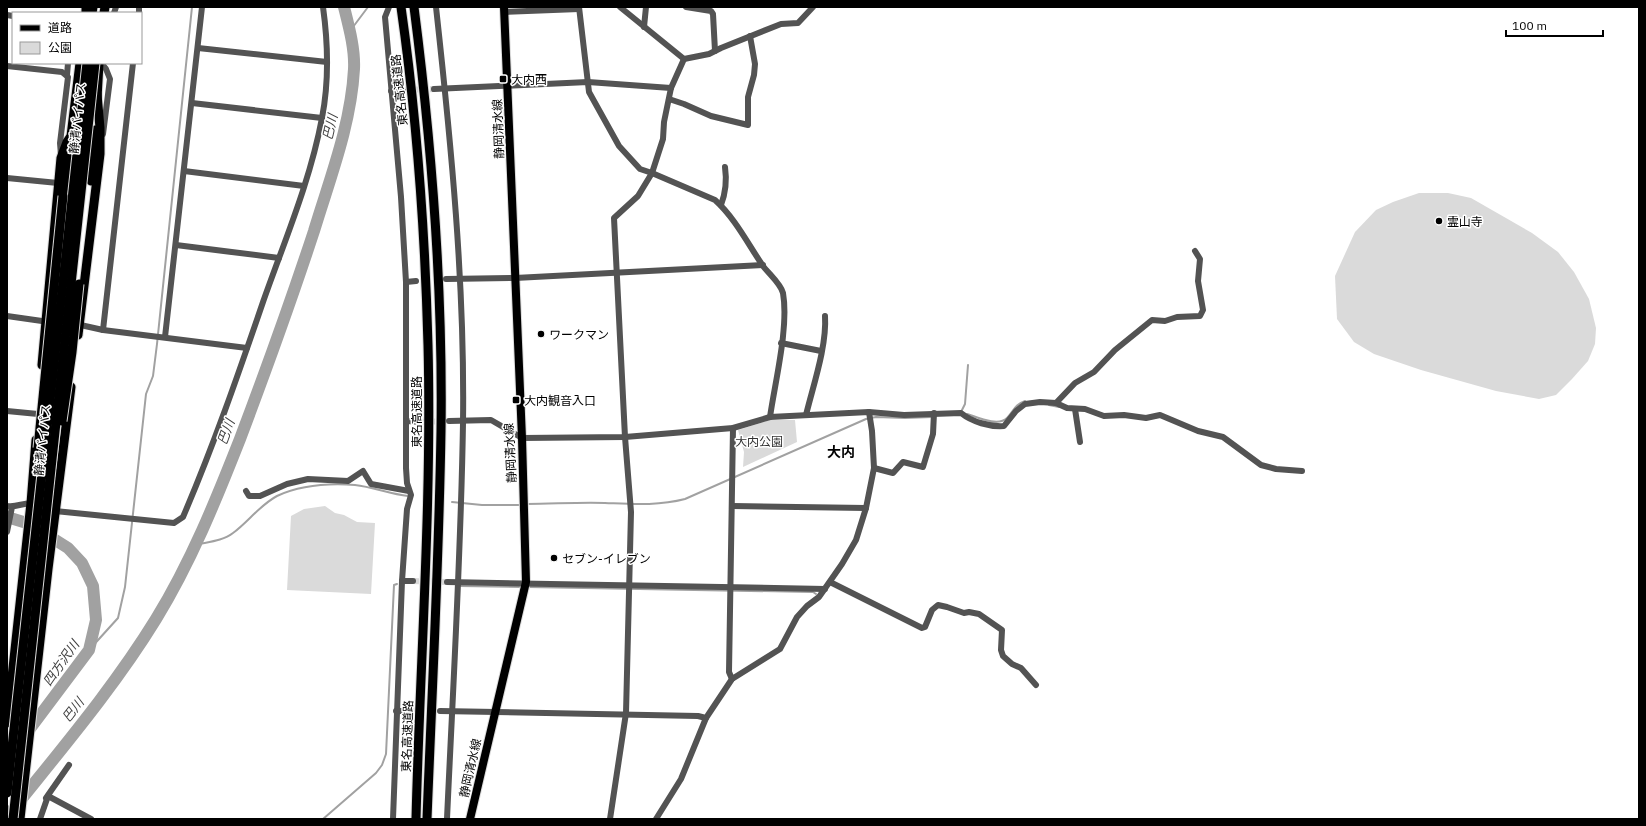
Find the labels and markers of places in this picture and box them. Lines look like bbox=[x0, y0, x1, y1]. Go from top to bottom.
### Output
place label: 大内西 bbox=[511, 72, 547, 87]
marker: 大内西 bbox=[498, 74, 508, 84]
place label: 霊山寺 bbox=[1447, 214, 1483, 229]
marker: 霊山寺 bbox=[1434, 216, 1444, 226]
place label: ワークマン bbox=[549, 327, 609, 342]
marker: ワークマン bbox=[536, 329, 546, 339]
place label: 大内観音入口 bbox=[524, 393, 596, 408]
marker: 大内観音入口 bbox=[511, 395, 521, 405]
place label: セブン-イレブン bbox=[562, 551, 651, 566]
marker: セブン-イレブン bbox=[549, 553, 559, 563]

